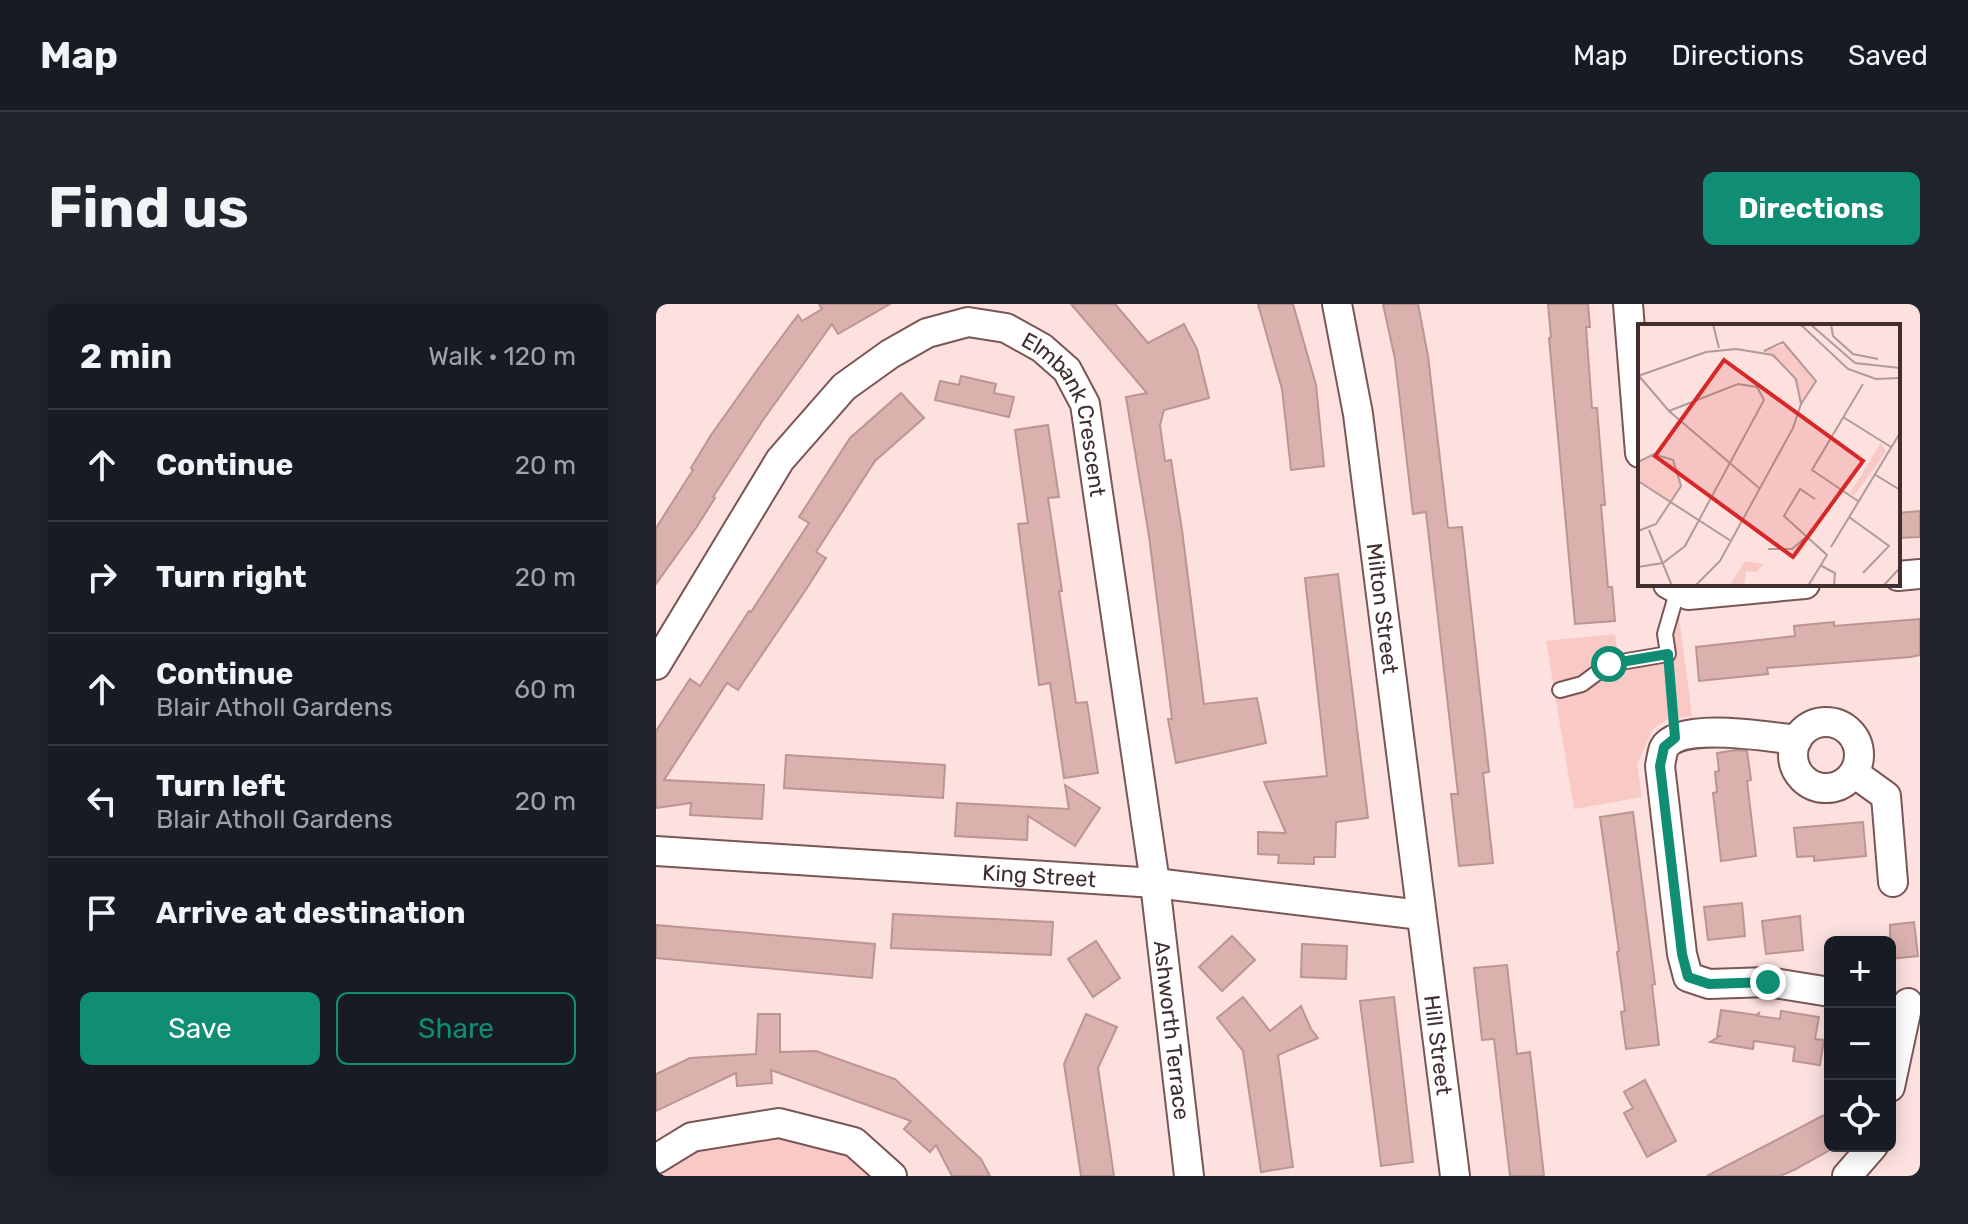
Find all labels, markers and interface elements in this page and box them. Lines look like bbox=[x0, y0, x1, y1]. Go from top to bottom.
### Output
text: Map bbox=[40, 32, 118, 78]
text: Map bbox=[1573, 39, 1627, 72]
text: Directions bbox=[1671, 39, 1804, 72]
text: Saved bbox=[1848, 39, 1928, 72]
button: Directions bbox=[1703, 172, 1920, 245]
text: Find us bbox=[48, 175, 249, 241]
inset map bbox=[1638, 324, 1900, 586]
street label: Elmbank Crescent bbox=[1017, 326, 1112, 499]
text: 2 min bbox=[80, 336, 172, 377]
text: Walk · 120 m bbox=[428, 341, 576, 372]
icon: ahead bbox=[80, 443, 124, 487]
text: Continue bbox=[156, 447, 293, 483]
text: 20 m bbox=[515, 450, 576, 481]
street label: Milton Street bbox=[1361, 541, 1405, 676]
icon: right bbox=[80, 555, 124, 599]
text: Turn right bbox=[156, 559, 307, 595]
text: 20 m bbox=[515, 562, 576, 593]
route start bbox=[1591, 646, 1627, 682]
text: Continue bbox=[156, 656, 293, 692]
icon: ahead bbox=[80, 667, 124, 711]
text: 60 m bbox=[514, 674, 576, 705]
text: Blair Atholl Gardens bbox=[156, 692, 393, 723]
text: Turn left bbox=[156, 768, 286, 804]
icon: left bbox=[80, 779, 124, 823]
text: 20 m bbox=[515, 786, 576, 817]
text: Blair Atholl Gardens bbox=[156, 804, 393, 835]
street label: King Street bbox=[981, 858, 1097, 893]
icon: arrive bbox=[80, 891, 124, 935]
text: Arrive at destination bbox=[156, 895, 466, 931]
map controls bbox=[1824, 936, 1896, 1152]
button: + bbox=[1824, 936, 1896, 1008]
street label: Ashworth Terrace bbox=[1148, 939, 1196, 1121]
route end bbox=[1750, 964, 1786, 1000]
button: Save bbox=[80, 992, 320, 1065]
button: Share bbox=[336, 992, 576, 1065]
street label: Hill Street bbox=[1419, 993, 1458, 1097]
button: − bbox=[1824, 1008, 1896, 1080]
button: locate bbox=[1824, 1080, 1896, 1152]

